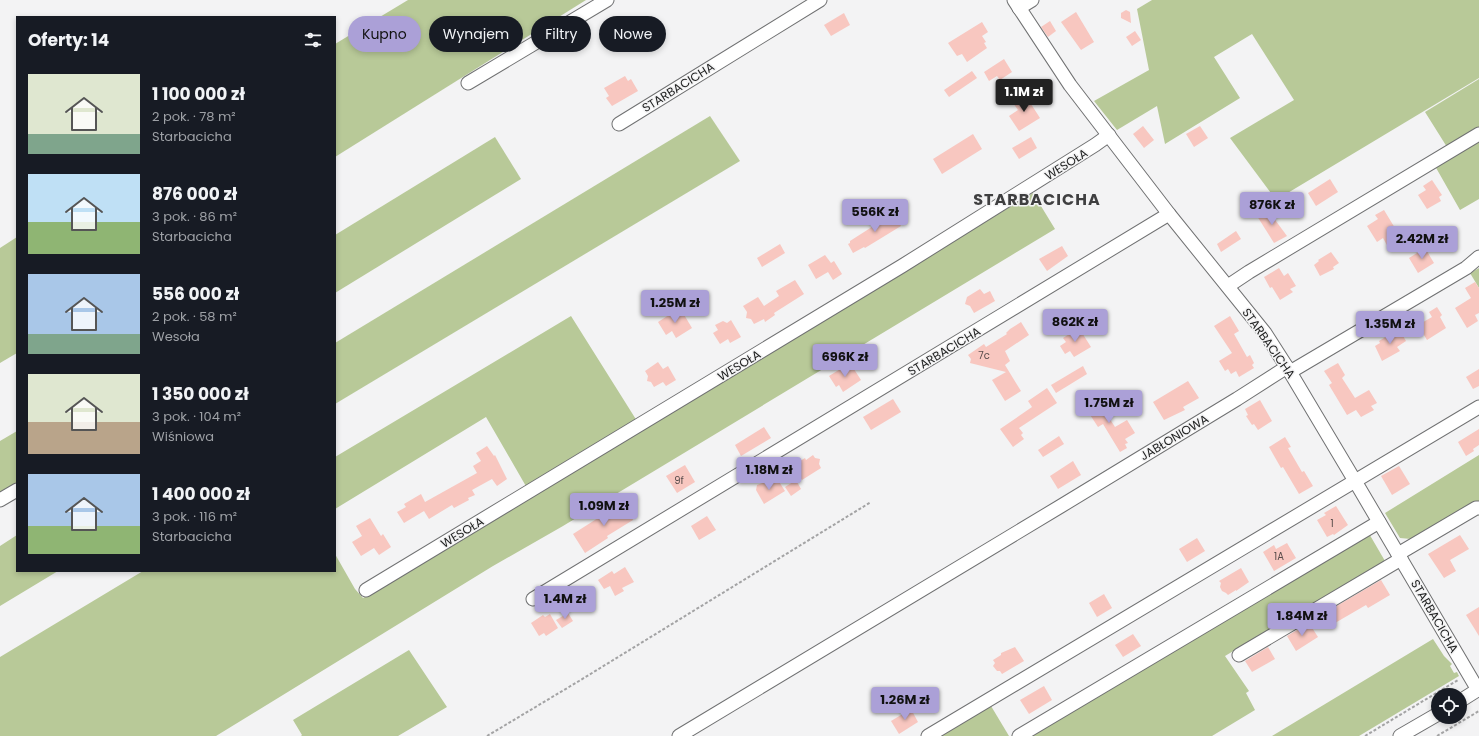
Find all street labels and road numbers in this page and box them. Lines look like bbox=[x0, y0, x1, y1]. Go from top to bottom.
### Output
street label: STARBACICHA bbox=[639, 58, 717, 116]
street label: WESOŁA bbox=[1041, 144, 1091, 184]
street label: STARBACICHA bbox=[1238, 304, 1300, 382]
street label: STARBACICHA bbox=[904, 323, 984, 379]
street label: WESOŁA bbox=[714, 345, 764, 385]
street label: JABŁONIOWA bbox=[1137, 410, 1211, 464]
street label: WESOŁA bbox=[437, 512, 487, 552]
street label: STARBACICHA bbox=[1407, 576, 1463, 656]

